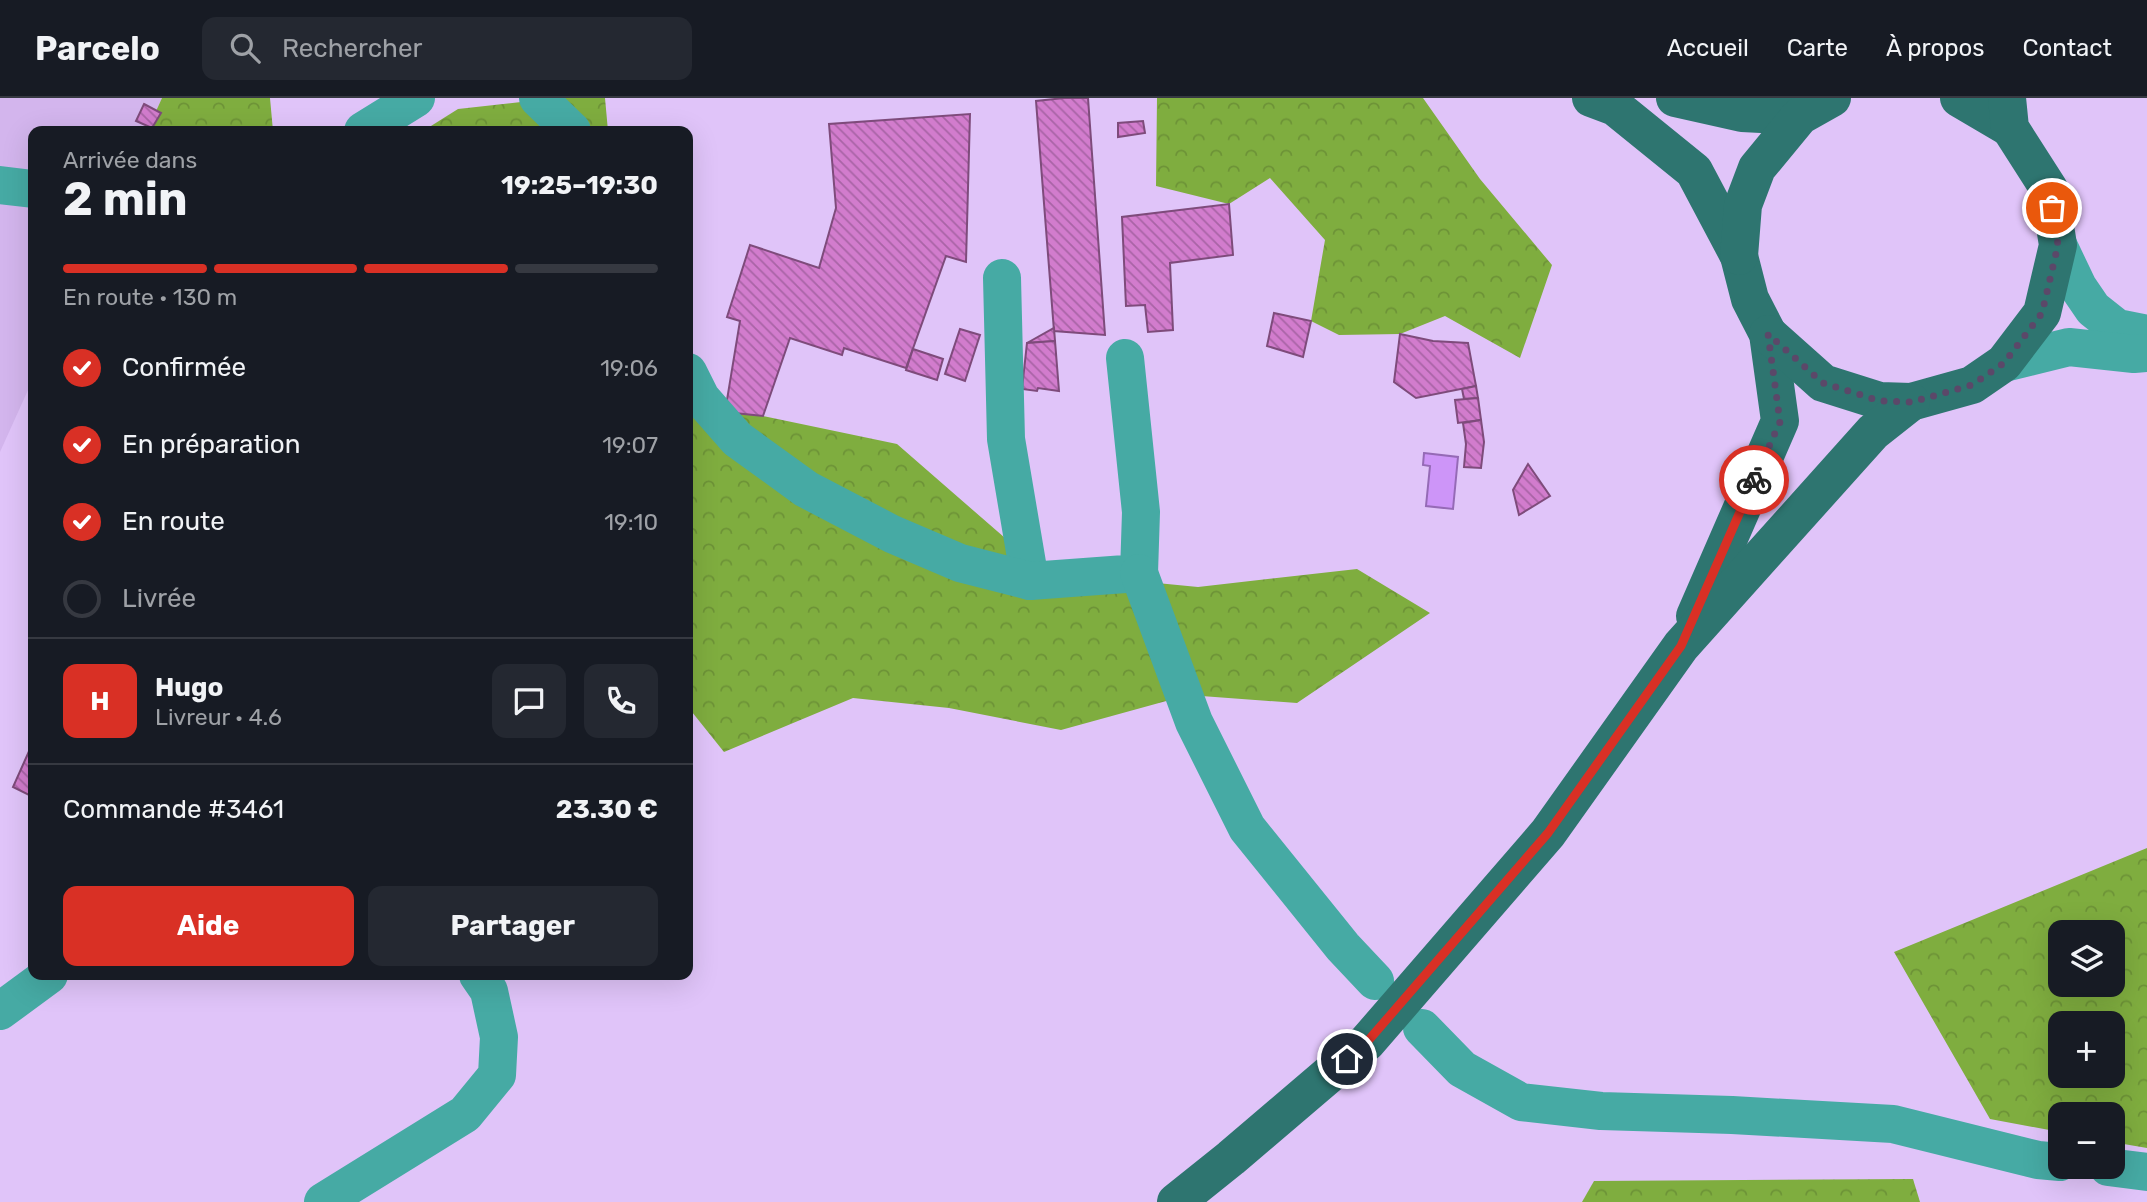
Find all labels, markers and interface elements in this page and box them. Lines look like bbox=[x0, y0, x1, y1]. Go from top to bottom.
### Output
search box bbox=[202, 17, 692, 80]
text: Parcelo bbox=[35, 29, 160, 68]
icon: search bbox=[226, 29, 264, 67]
text: Rechercher bbox=[282, 33, 422, 64]
text: Accueil bbox=[1667, 34, 1749, 62]
text: Carte bbox=[1787, 34, 1848, 62]
text: À propos bbox=[1886, 34, 1985, 62]
text: Contact bbox=[2023, 34, 2112, 62]
text: Arrivée dans bbox=[63, 146, 197, 174]
text: 19:25–19:30 bbox=[501, 170, 658, 201]
text: 2 min bbox=[63, 172, 188, 227]
pin bbox=[2022, 178, 2082, 238]
icon: bag bbox=[2033, 189, 2071, 227]
text: En route · 130 m bbox=[63, 283, 237, 311]
icon: check bbox=[63, 349, 101, 387]
text: Confirmée bbox=[122, 352, 246, 383]
text: 19:06 bbox=[600, 354, 658, 382]
icon: check bbox=[63, 426, 101, 464]
text: En préparation bbox=[122, 429, 300, 460]
text: 19:07 bbox=[602, 431, 658, 459]
courier bbox=[1719, 445, 1789, 515]
icon: bike bbox=[1735, 461, 1773, 499]
icon: check bbox=[63, 503, 101, 541]
text: En route bbox=[122, 506, 225, 537]
text: 19:10 bbox=[604, 508, 658, 536]
text: Livrée bbox=[122, 583, 196, 614]
button: chat bbox=[492, 664, 566, 738]
button: phone bbox=[584, 664, 658, 738]
text: Hugo bbox=[155, 672, 223, 703]
text: H bbox=[90, 686, 110, 717]
text: Livreur · 4.6 bbox=[155, 703, 282, 731]
text: Commande #3461 bbox=[63, 794, 284, 825]
text: 23.30 € bbox=[556, 794, 658, 825]
button: Aide bbox=[63, 886, 354, 966]
button: Partager bbox=[368, 886, 658, 966]
map controls bbox=[2048, 920, 2125, 1179]
button: layers bbox=[2048, 920, 2125, 997]
button: + bbox=[2048, 1011, 2125, 1088]
pin bbox=[1317, 1029, 1377, 1089]
icon: home bbox=[1328, 1040, 1366, 1078]
button: − bbox=[2048, 1102, 2125, 1179]

